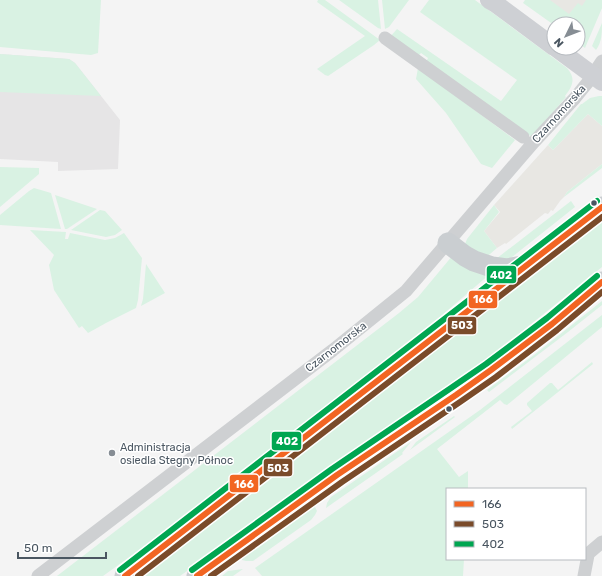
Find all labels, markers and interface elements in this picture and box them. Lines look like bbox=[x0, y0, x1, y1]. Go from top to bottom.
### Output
north arrow bbox=[546, 16, 586, 56]
text: N bbox=[552, 35, 567, 50]
street label: Czarnomorska bbox=[530, 82, 588, 146]
unlabelled marker bbox=[589, 198, 599, 208]
line badge: 402 bbox=[486, 265, 517, 284]
text: 402 bbox=[490, 269, 512, 282]
line badge: 166 bbox=[468, 290, 498, 309]
text: 166 bbox=[473, 293, 493, 306]
line badge: 503 bbox=[447, 316, 477, 335]
street label: Czarnomorska bbox=[303, 319, 369, 375]
text: 503 bbox=[451, 319, 473, 332]
unlabelled marker bbox=[444, 404, 454, 414]
line badge: 402 bbox=[271, 431, 302, 451]
text: 402 bbox=[276, 435, 298, 448]
place label: Administracja osiedla Stegny Północ bbox=[120, 441, 233, 467]
marker: Administracja osiedla Stegny Północ bbox=[107, 448, 117, 458]
line badge: 503 bbox=[263, 458, 293, 477]
text: 503 bbox=[267, 462, 289, 475]
line badge: 166 bbox=[229, 474, 259, 493]
text: 166 bbox=[234, 478, 254, 491]
legend bbox=[446, 488, 586, 560]
text: 166 bbox=[482, 497, 502, 511]
text: 503 bbox=[482, 517, 504, 531]
scale bar bbox=[18, 534, 106, 560]
text: 402 bbox=[482, 537, 504, 551]
text: 50 m bbox=[24, 541, 52, 555]

